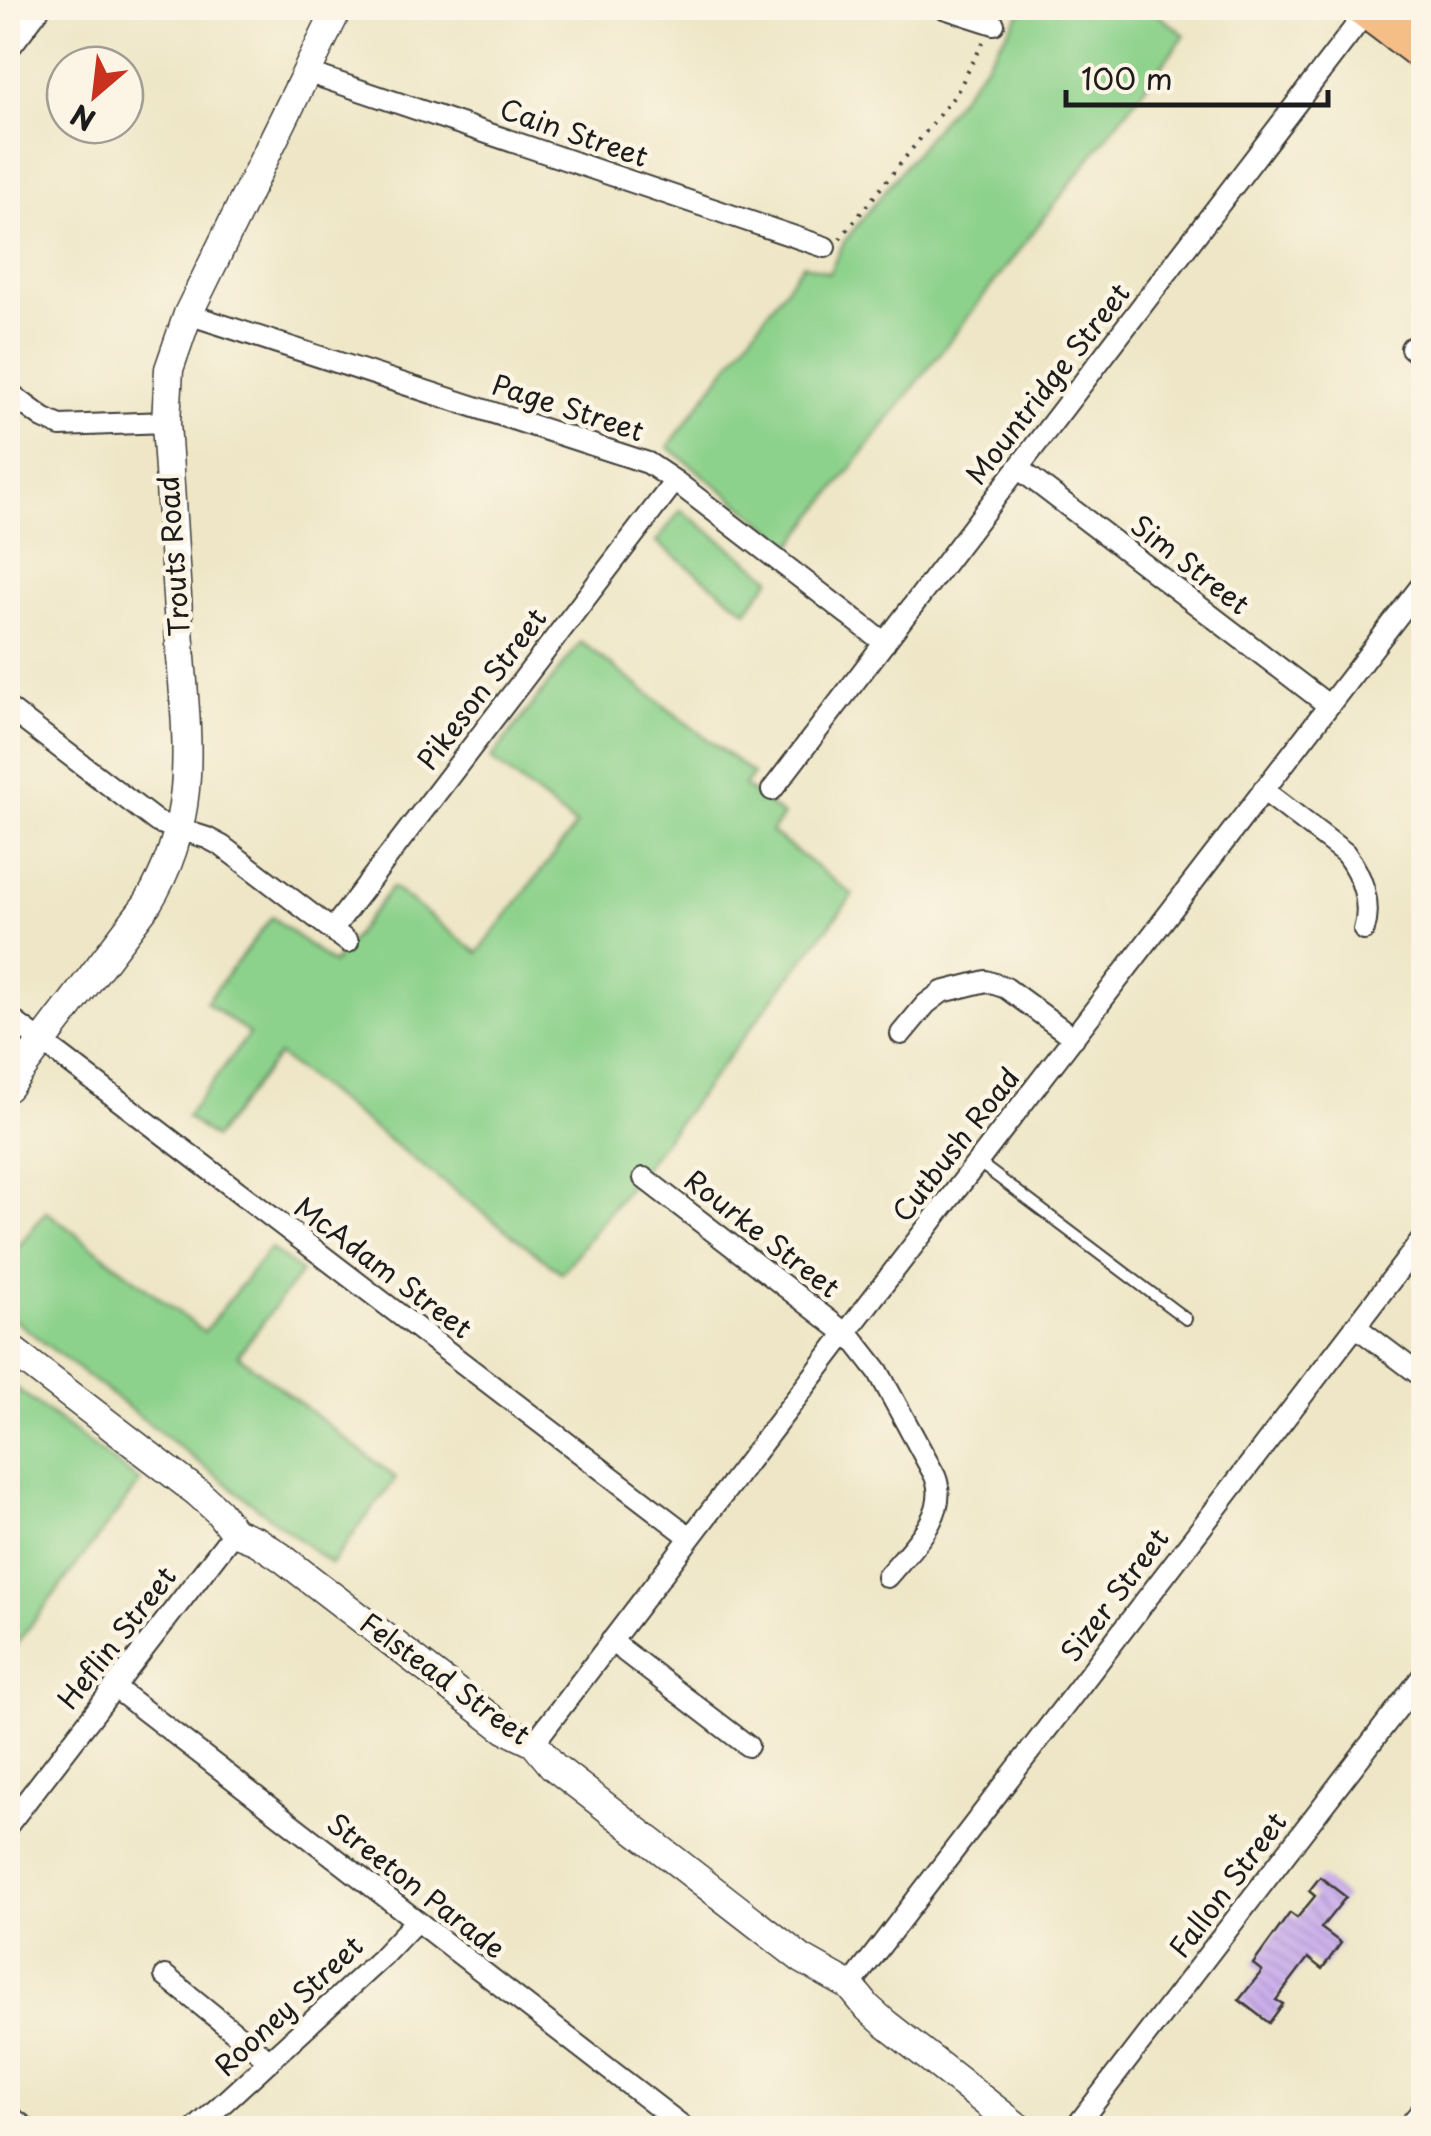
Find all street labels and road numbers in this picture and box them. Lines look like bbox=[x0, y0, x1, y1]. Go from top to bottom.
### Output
street label: Cain Street bbox=[495, 86, 654, 177]
street label: Mountridge Street bbox=[954, 273, 1140, 493]
street label: Page Street bbox=[487, 362, 650, 451]
street label: Trouts Road bbox=[145, 474, 200, 638]
street label: Sim Street bbox=[1122, 504, 1260, 624]
street label: Pikeson Street bbox=[405, 598, 556, 778]
street label: Cutbush Road bbox=[881, 1057, 1029, 1231]
street label: Rourke Street bbox=[676, 1158, 850, 1307]
street label: McAdam Street bbox=[286, 1185, 482, 1348]
street label: Sizer Street bbox=[1049, 1518, 1178, 1670]
street label: Heflin Street bbox=[46, 1556, 186, 1718]
street label: Felstead Street bbox=[352, 1601, 540, 1755]
street label: Streeton Parade bbox=[319, 1801, 515, 1968]
street label: Fallon Street bbox=[1158, 1802, 1296, 1966]
street label: Rooney Street bbox=[204, 1925, 372, 2085]

